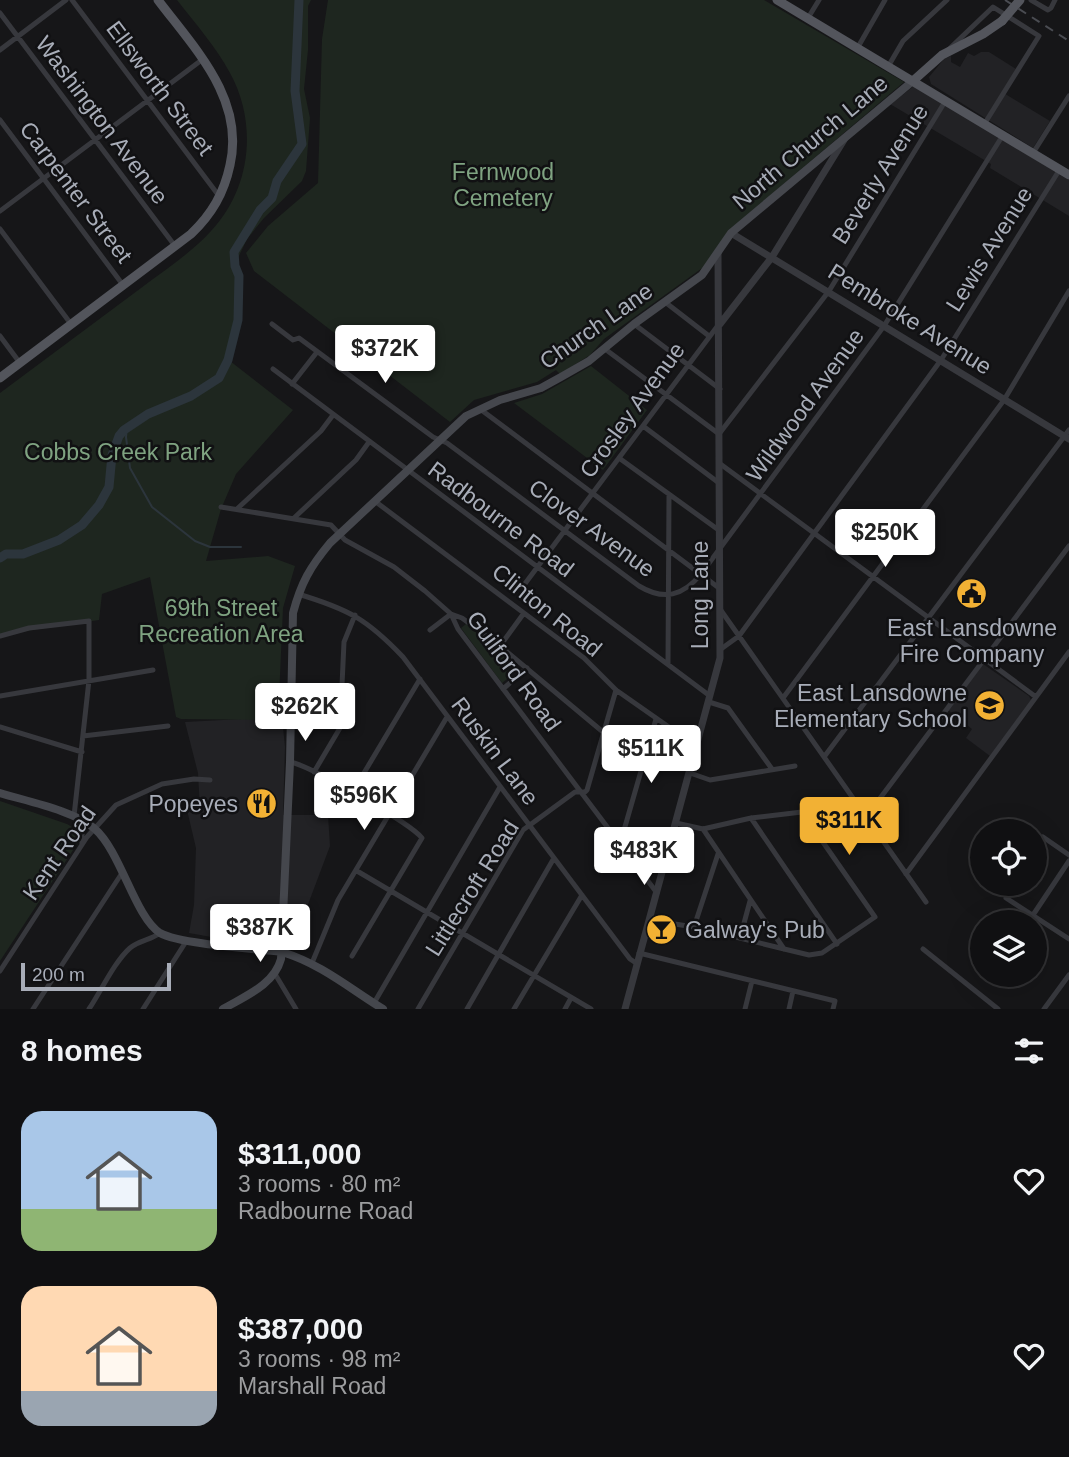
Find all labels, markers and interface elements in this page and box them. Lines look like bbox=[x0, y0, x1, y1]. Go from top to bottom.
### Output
street label: Ellsworth Street bbox=[101, 16, 219, 161]
street label: Washington Avenue bbox=[30, 31, 174, 209]
street label: North Church Lane bbox=[727, 70, 893, 214]
street label: Beverly Avenue bbox=[827, 100, 933, 248]
street label: Carpenter Street bbox=[14, 116, 138, 268]
park label: Fernwood Cemetery bbox=[452, 159, 554, 211]
street label: Lewis Avenue bbox=[940, 182, 1038, 316]
street label: Pembroke Avenue bbox=[824, 258, 996, 380]
street label: Church Lane bbox=[535, 278, 657, 374]
street label: Wildwood Avenue bbox=[741, 324, 869, 486]
pin: $372K bbox=[336, 326, 434, 385]
text: $372K bbox=[351, 335, 419, 361]
street label: Crosley Avenue bbox=[574, 337, 690, 483]
park label: Cobbs Creek Park bbox=[24, 439, 212, 465]
street label: Radbourne Road bbox=[423, 456, 579, 582]
street label: Clover Avenue bbox=[524, 474, 660, 582]
pin: $250K bbox=[836, 510, 934, 569]
text: $250K bbox=[851, 519, 919, 545]
street label: Long Lane bbox=[687, 541, 713, 649]
street label: Clinton Road bbox=[487, 558, 607, 662]
public building icon: East Lansdowne Fire Company bbox=[955, 577, 989, 611]
park label: 69th Street Recreation Area bbox=[139, 595, 304, 647]
street label: Guilford Road bbox=[462, 606, 566, 736]
place label: East Lansdowne Fire Company bbox=[887, 615, 1057, 667]
place label: East Lansdowne Elementary School bbox=[774, 680, 967, 732]
pin: $262K bbox=[256, 684, 354, 743]
school or university icon: East Lansdowne Elementary School bbox=[973, 689, 1007, 723]
street label: Ruskin Lane bbox=[446, 692, 544, 810]
text: $262K bbox=[271, 693, 339, 719]
pin: $511K bbox=[602, 726, 700, 785]
text: $511K bbox=[618, 735, 684, 761]
pin: $596K bbox=[315, 772, 413, 832]
text: $596K bbox=[330, 782, 398, 808]
restaurant icon: Popeyes bbox=[244, 787, 278, 821]
place label: Popeyes bbox=[148, 791, 238, 817]
pin: $311K bbox=[800, 798, 898, 857]
street label: Kent Road bbox=[17, 801, 101, 905]
text: $311K bbox=[816, 807, 882, 833]
street label: Littlecroft Road bbox=[420, 816, 524, 960]
map controls bbox=[970, 819, 1047, 987]
button: locate bbox=[970, 819, 1047, 896]
pin: $483K bbox=[595, 828, 693, 887]
text: $483K bbox=[610, 837, 678, 863]
pin: $387K bbox=[211, 904, 309, 964]
button: layers bbox=[970, 910, 1047, 987]
bar icon: Galway's Pub bbox=[645, 913, 679, 947]
text: $387K bbox=[226, 914, 294, 940]
place label: Galway's Pub bbox=[685, 917, 825, 943]
scale bar bbox=[21, 960, 172, 992]
text: 200 m bbox=[32, 964, 85, 985]
icon: filters bbox=[1010, 1032, 1048, 1070]
text: 8 homes bbox=[21, 1034, 143, 1067]
text: $311,000 bbox=[238, 1137, 361, 1170]
icon: home bbox=[77, 1139, 161, 1223]
icon: heart bbox=[1010, 1162, 1048, 1200]
text: 3 rooms · 80 m² bbox=[238, 1171, 400, 1197]
text: Radbourne Road bbox=[238, 1198, 413, 1224]
text: $387,000 bbox=[238, 1312, 363, 1345]
icon: home bbox=[77, 1314, 161, 1398]
icon: heart bbox=[1010, 1337, 1048, 1375]
text: 3 rooms · 98 m² bbox=[238, 1346, 400, 1372]
text: Marshall Road bbox=[238, 1373, 386, 1399]

